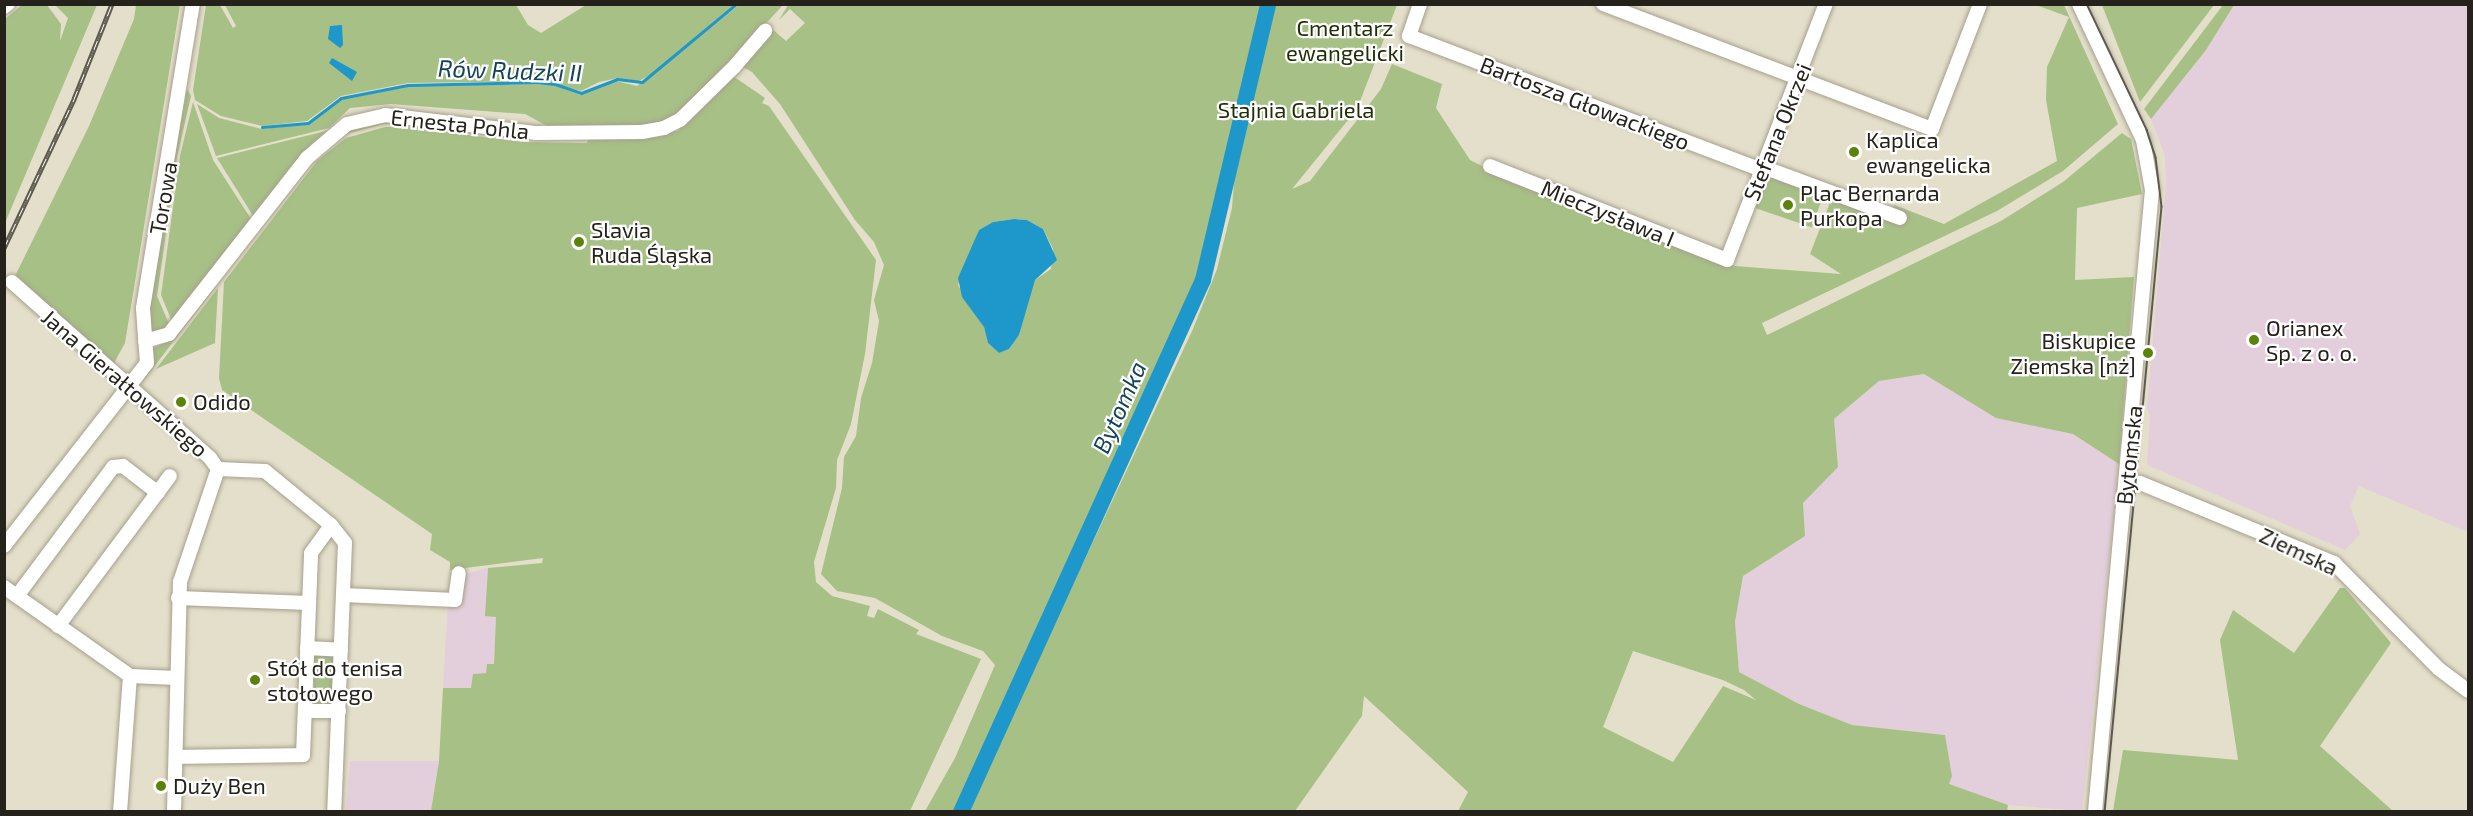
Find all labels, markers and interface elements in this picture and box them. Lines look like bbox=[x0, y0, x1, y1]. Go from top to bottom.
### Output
park label: Cmentarz ewangelicki bbox=[1286, 14, 1404, 66]
street label: Bartosza Głowackiego bbox=[1476, 51, 1694, 155]
water label: Rów Rudzki II bbox=[437, 53, 583, 87]
street label: Stefana Okrzei bbox=[1737, 59, 1817, 205]
park label: Stajnia Gabriela bbox=[1218, 97, 1374, 123]
street label: Ernesta Pohla bbox=[389, 104, 531, 144]
place label: Kaplica ewangelicka bbox=[1866, 126, 1991, 178]
marker: Kaplica ewangelicka bbox=[1847, 145, 1861, 159]
street label: Torowa bbox=[144, 159, 182, 237]
street label: Mieczysława I bbox=[1537, 174, 1679, 252]
place label: Plac Bernarda Purkopa bbox=[1800, 179, 1940, 230]
marker: Plac Bernarda Purkopa bbox=[1781, 198, 1795, 212]
place label: Slavia Ruda Śląska bbox=[591, 216, 712, 268]
marker: Slavia Ruda Śląska bbox=[572, 235, 586, 249]
street label: Jana Gierałtowskiego bbox=[36, 304, 214, 462]
place label: Orianex Sp. z o. o. bbox=[2266, 314, 2357, 366]
place label: Biskupice Ziemska [nż] bbox=[2011, 327, 2136, 378]
marker: Orianex Sp. z o. o. bbox=[2247, 333, 2261, 347]
marker: Biskupice Ziemska [nż] bbox=[2141, 346, 2155, 360]
water label: Bytomka bbox=[1086, 357, 1152, 457]
place label: Odido bbox=[193, 389, 251, 415]
marker: Odido bbox=[174, 395, 188, 409]
street label: Bytomska bbox=[2111, 404, 2147, 506]
street label: Ziemska bbox=[2256, 521, 2342, 581]
place label: Stół do tenisa stołowego bbox=[267, 654, 404, 706]
marker: Stół do tenisa stołowego bbox=[248, 673, 262, 687]
place label: Duży Ben bbox=[173, 773, 266, 799]
marker: Duży Ben bbox=[154, 779, 168, 793]

